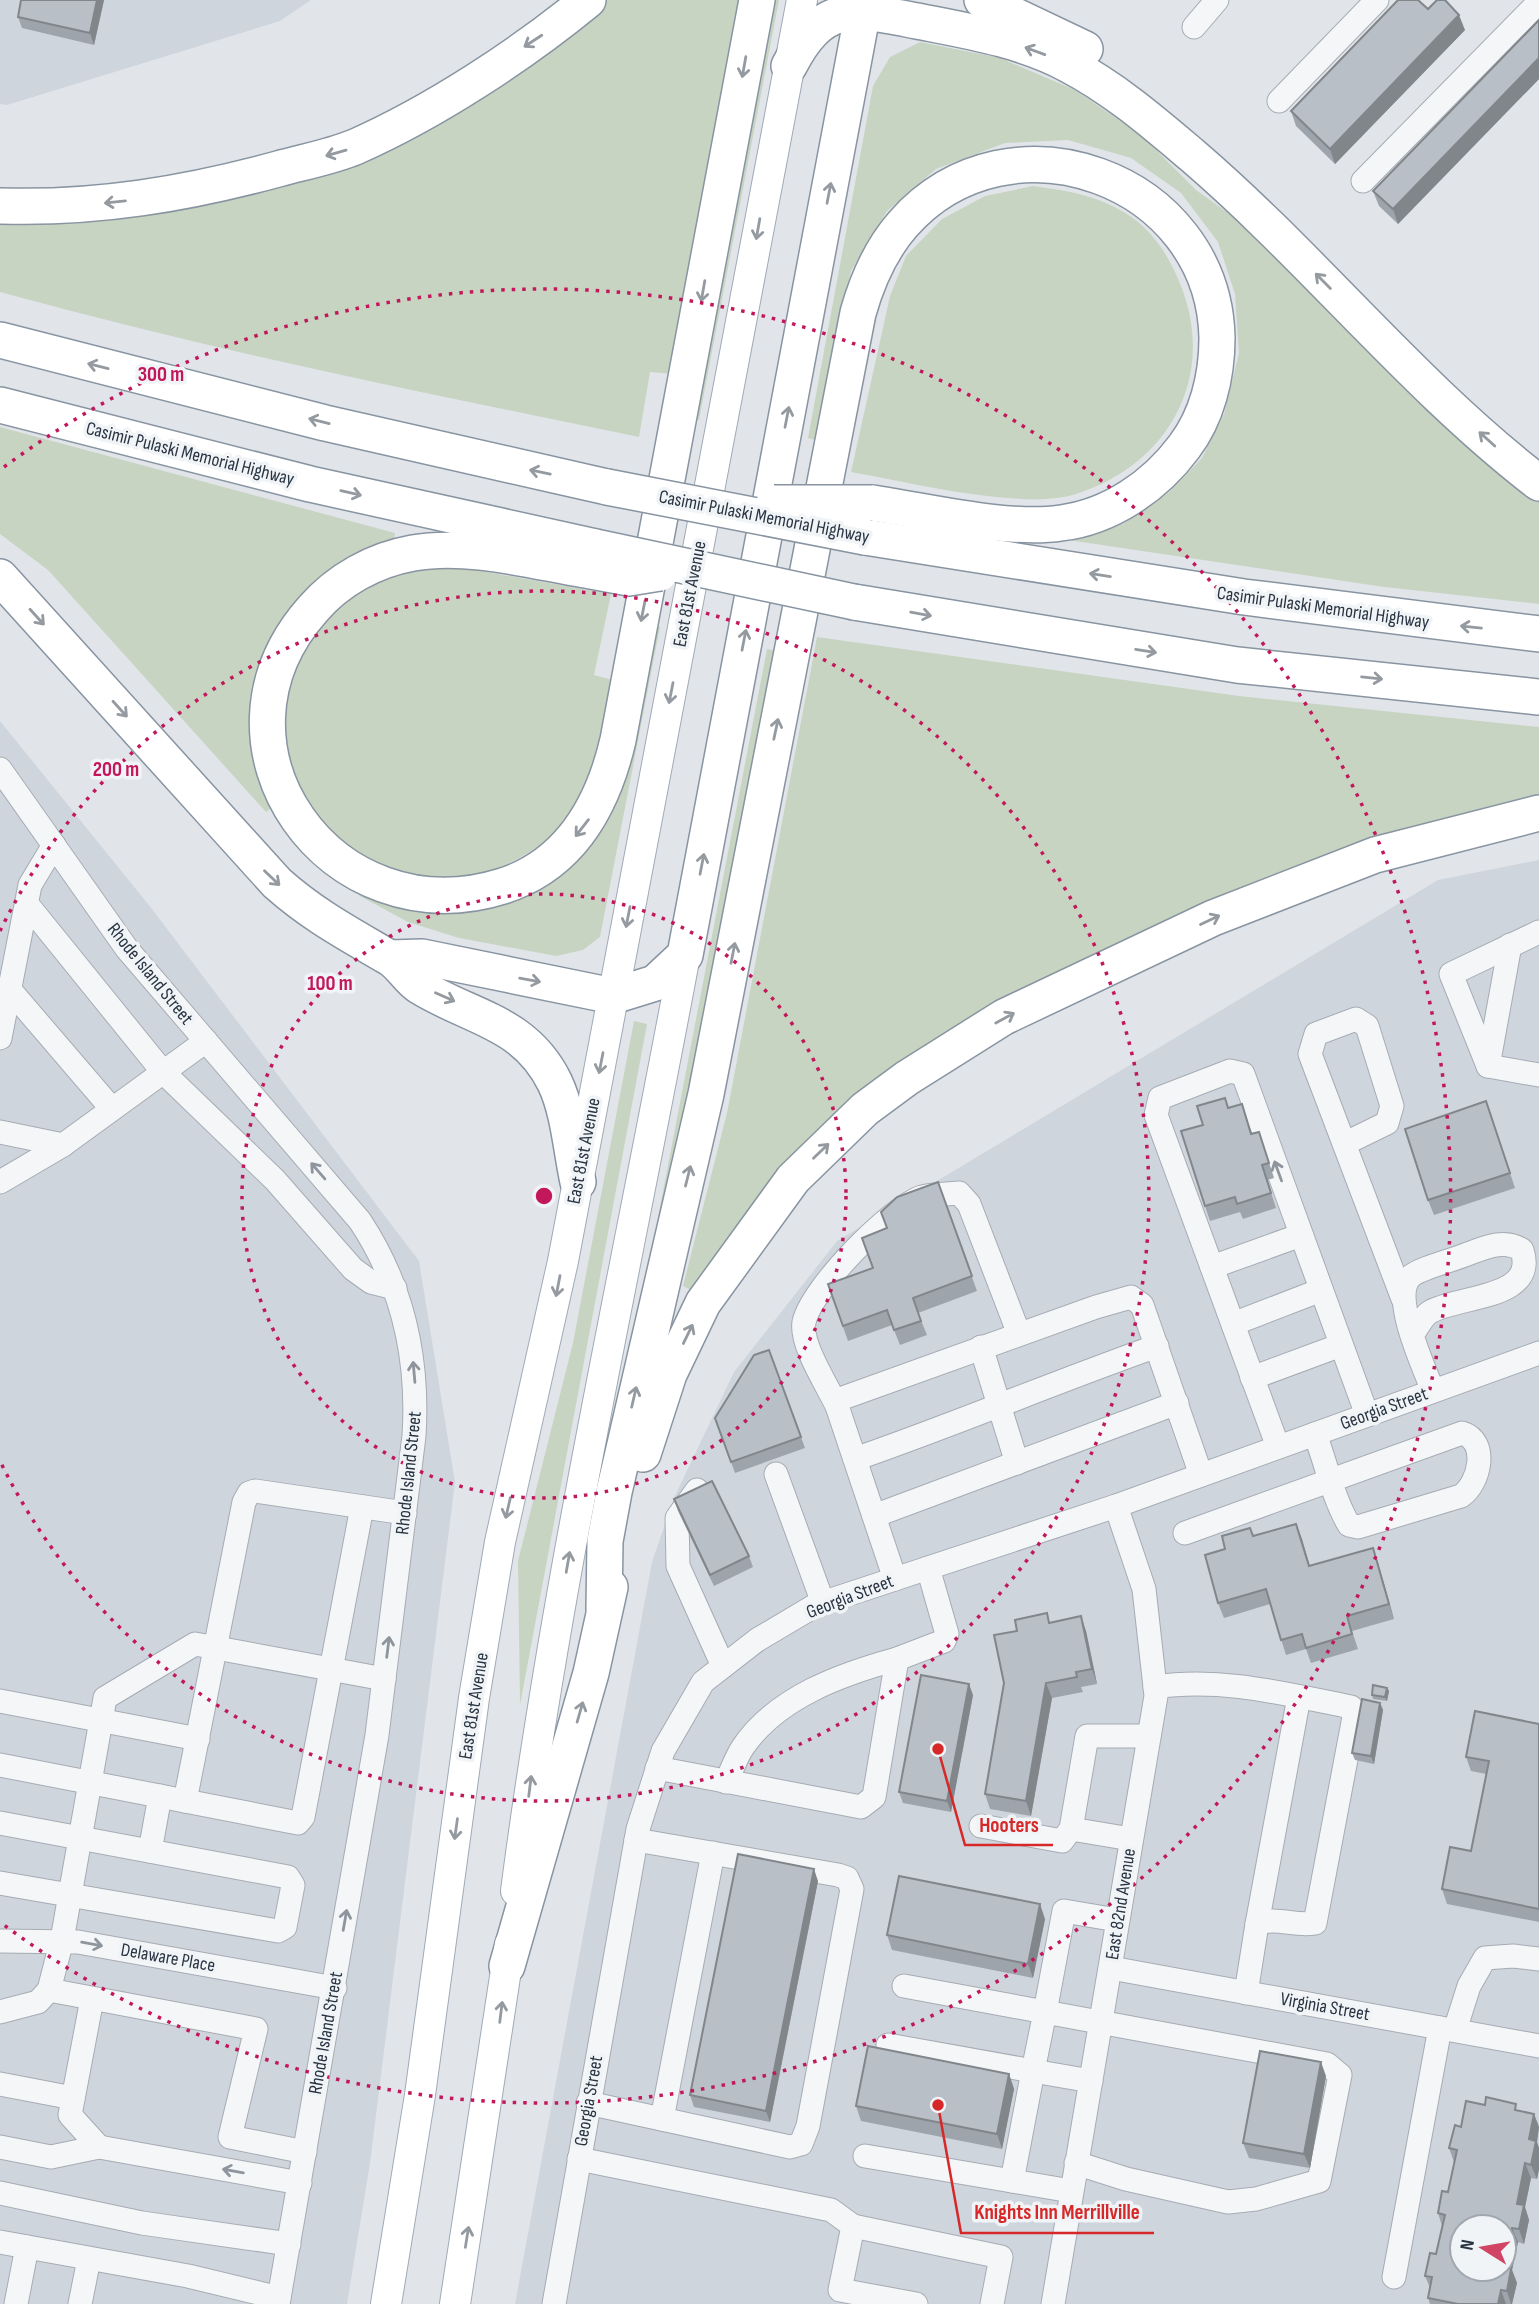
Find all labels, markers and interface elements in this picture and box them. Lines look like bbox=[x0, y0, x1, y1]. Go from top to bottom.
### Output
one-way arrow bbox=[524, 34, 544, 48]
one-way arrow bbox=[1025, 43, 1047, 56]
one-way arrow bbox=[737, 55, 751, 78]
one-way arrow bbox=[326, 147, 348, 160]
one-way arrow bbox=[822, 182, 836, 205]
one-way arrow bbox=[104, 196, 127, 209]
one-way arrow bbox=[751, 217, 764, 240]
one-way arrow bbox=[1315, 273, 1332, 290]
one-way arrow bbox=[696, 279, 710, 302]
one-way arrow bbox=[87, 359, 110, 372]
text: 300 m bbox=[138, 362, 184, 387]
one-way arrow bbox=[781, 406, 794, 429]
one-way arrow bbox=[308, 414, 331, 427]
street label: Casimir Pulaski Memorial Highway bbox=[83, 417, 297, 491]
one-way arrow bbox=[1478, 431, 1496, 447]
one-way arrow bbox=[530, 465, 552, 478]
street label: Casimir Pulaski Memorial Highway bbox=[657, 485, 872, 549]
one-way arrow bbox=[339, 487, 362, 500]
street label: East 81st Avenue bbox=[668, 539, 712, 649]
one-way arrow bbox=[1089, 568, 1112, 581]
street label: Casimir Pulaski Memorial Highway bbox=[1215, 582, 1431, 634]
one-way arrow bbox=[635, 599, 649, 622]
one-way arrow bbox=[909, 607, 932, 621]
one-way arrow bbox=[29, 608, 46, 625]
one-way arrow bbox=[1460, 620, 1483, 633]
one-way arrow bbox=[738, 629, 751, 652]
one-way arrow bbox=[1134, 645, 1157, 658]
one-way arrow bbox=[1360, 672, 1382, 685]
one-way arrow bbox=[664, 681, 677, 704]
one-way arrow bbox=[112, 699, 128, 717]
one-way arrow bbox=[769, 718, 783, 741]
text: 200 m bbox=[93, 757, 139, 782]
one-way arrow bbox=[575, 818, 590, 837]
one-way arrow bbox=[695, 853, 709, 876]
one-way arrow bbox=[263, 869, 280, 886]
one-way arrow bbox=[621, 905, 635, 928]
one-way arrow bbox=[1198, 913, 1220, 926]
street label: Rhode Island Street bbox=[102, 919, 198, 1030]
one-way arrow bbox=[726, 942, 740, 965]
text: 100 m bbox=[307, 971, 353, 996]
one-way arrow bbox=[518, 974, 541, 988]
one-way arrow bbox=[434, 991, 455, 1004]
one-way arrow bbox=[994, 1011, 1014, 1025]
one-way arrow bbox=[593, 1051, 607, 1074]
street label: East 81st Avenue bbox=[562, 1096, 606, 1206]
one-way arrow bbox=[812, 1143, 829, 1160]
one-way arrow bbox=[1271, 1160, 1283, 1182]
one-way arrow bbox=[310, 1163, 326, 1181]
one-way arrow bbox=[682, 1165, 695, 1188]
centre of rings bbox=[532, 1184, 556, 1208]
one-way arrow bbox=[550, 1274, 564, 1297]
one-way arrow bbox=[681, 1324, 695, 1345]
one-way arrow bbox=[407, 1362, 420, 1384]
street label: Georgia Street bbox=[1337, 1382, 1431, 1435]
one-way arrow bbox=[628, 1386, 642, 1409]
street label: Rhode Island Street bbox=[391, 1410, 427, 1536]
one-way arrow bbox=[500, 1496, 514, 1519]
one-way arrow bbox=[562, 1551, 575, 1574]
street label: Georgia Street bbox=[803, 1570, 897, 1624]
one-way arrow bbox=[382, 1636, 395, 1659]
street label: East 81st Avenue bbox=[454, 1651, 494, 1761]
one-way arrow bbox=[575, 1701, 588, 1723]
one-way arrow bbox=[524, 1775, 537, 1798]
callout: Hooters bbox=[965, 1803, 1053, 1845]
text: Hooters bbox=[979, 1813, 1039, 1838]
one-way arrow bbox=[449, 1818, 462, 1840]
street label: East 82nd Avenue bbox=[1101, 1847, 1141, 1961]
one-way arrow bbox=[338, 1909, 352, 1932]
one-way arrow bbox=[80, 1938, 103, 1951]
street label: Delaware Place bbox=[119, 1938, 217, 1978]
street label: Rhode Island Street bbox=[304, 1970, 348, 2096]
street label: Virginia Street bbox=[1279, 1988, 1372, 2026]
one-way arrow bbox=[495, 2001, 508, 2024]
street label: Georgia Street bbox=[570, 2054, 608, 2148]
one-way arrow bbox=[222, 2164, 245, 2177]
callout: Knights Inn Merrillville bbox=[961, 2191, 1154, 2233]
text: Knights Inn Merrillville bbox=[974, 2200, 1140, 2225]
north arrow bbox=[1448, 2213, 1518, 2283]
one-way arrow bbox=[461, 2226, 474, 2249]
text: N bbox=[1456, 2238, 1480, 2252]

